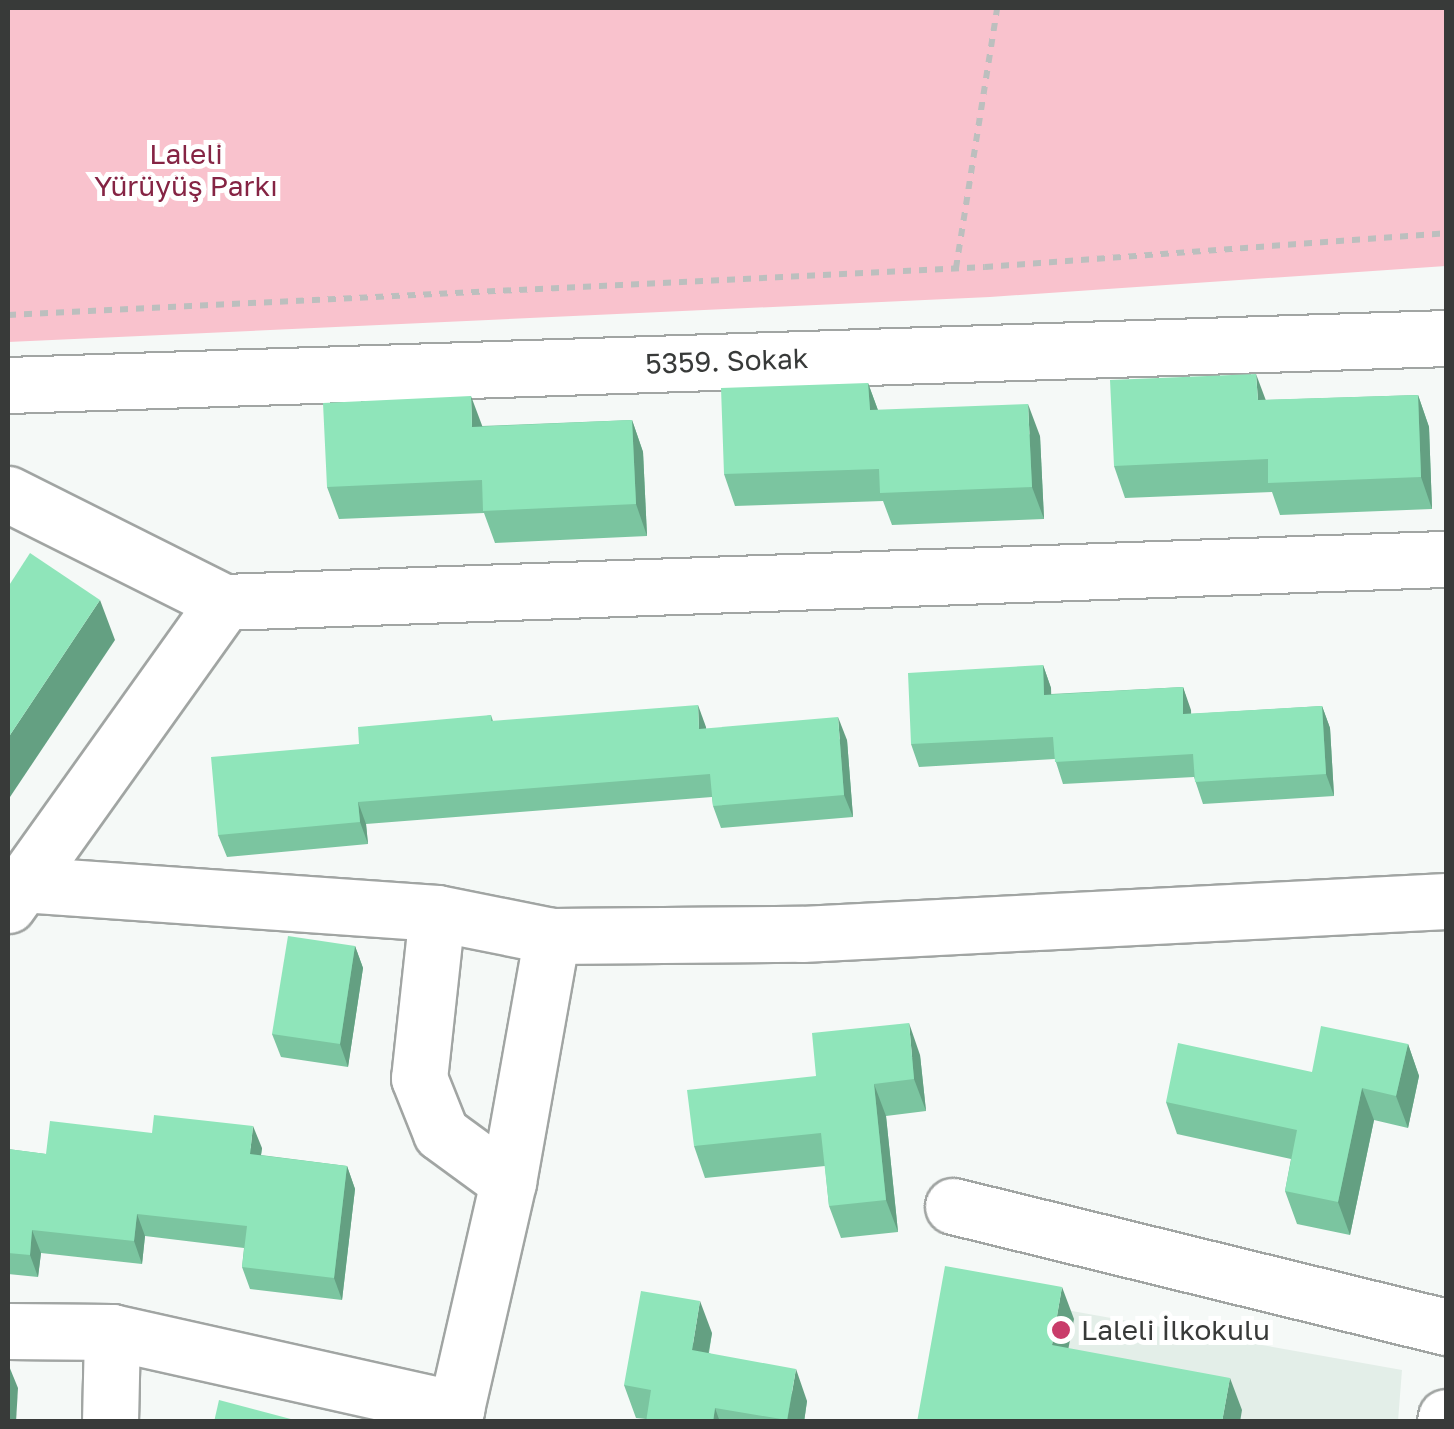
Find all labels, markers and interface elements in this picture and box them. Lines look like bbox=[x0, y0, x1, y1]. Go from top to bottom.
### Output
park label: Laleli Yürüyüş Parkı bbox=[94, 137, 278, 203]
street label: 5359. Sokak bbox=[645, 341, 809, 381]
place label: Laleli İlkokulu bbox=[1081, 1313, 1270, 1347]
marker: Laleli İlkokulu bbox=[1050, 1319, 1072, 1341]

